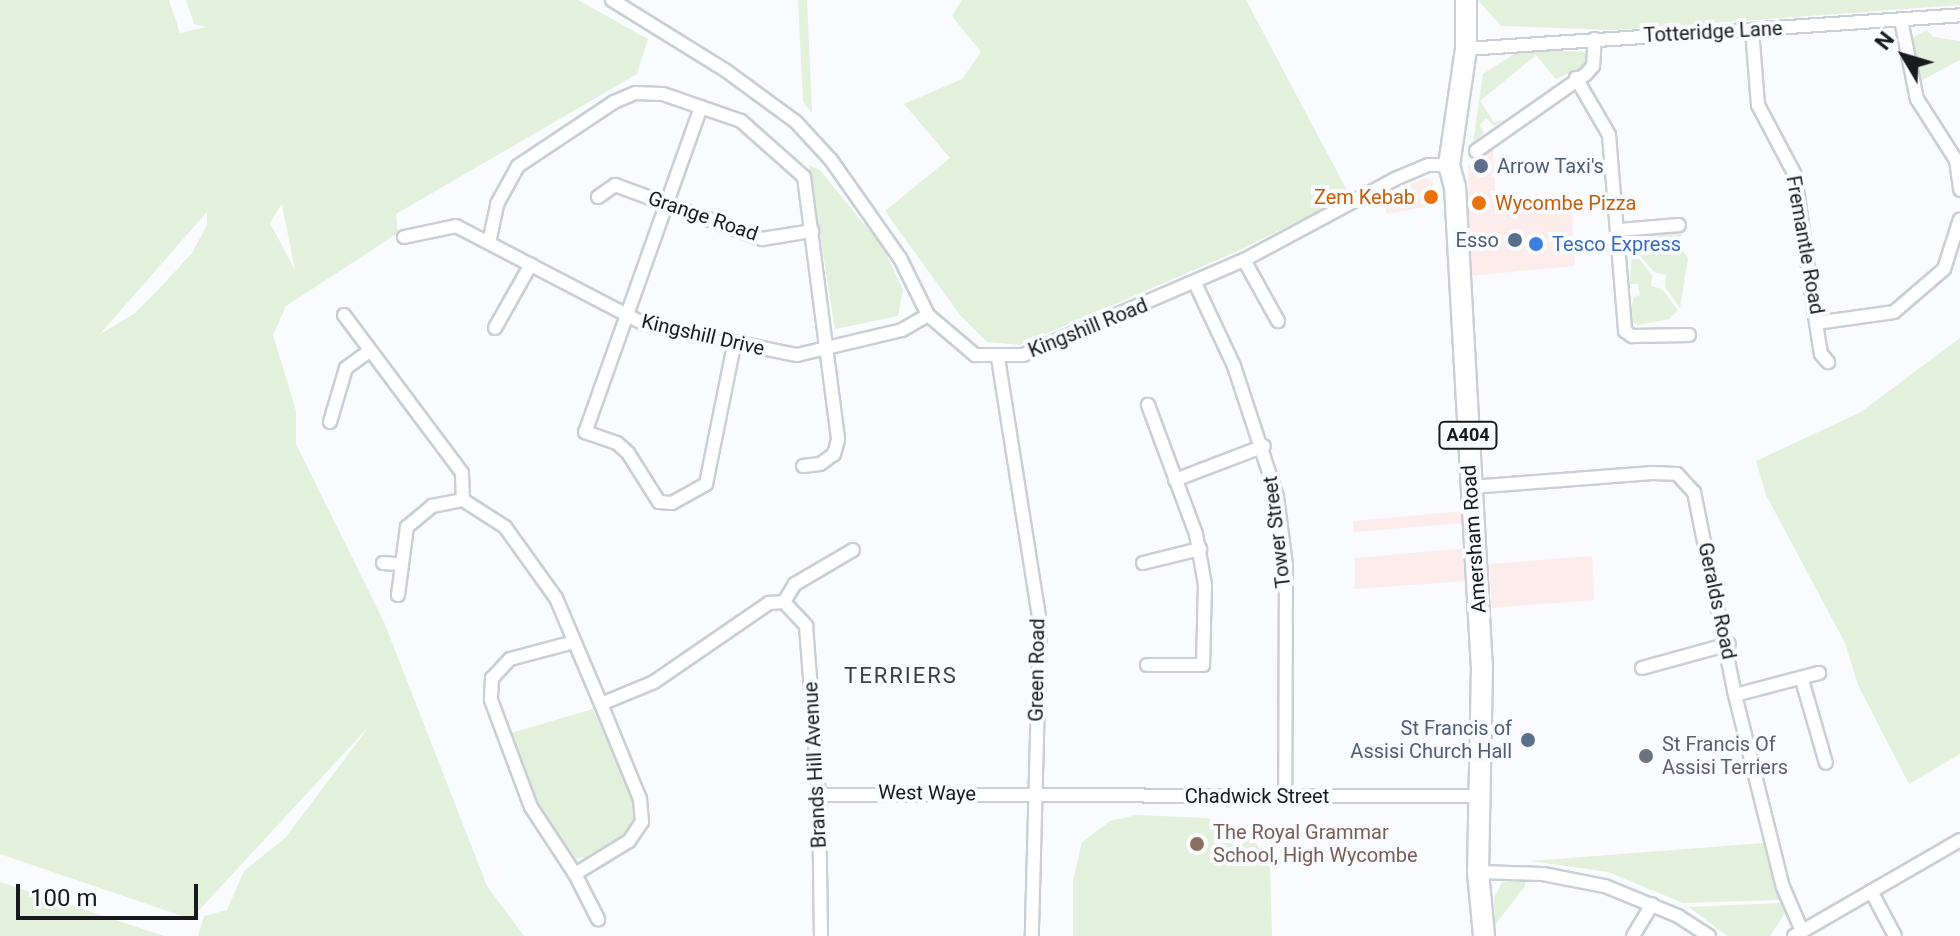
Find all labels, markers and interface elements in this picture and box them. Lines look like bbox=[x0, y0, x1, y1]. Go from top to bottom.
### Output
street label: Totteridge Lane bbox=[1643, 16, 1783, 48]
north arrow bbox=[1864, 16, 1944, 96]
text: N bbox=[1870, 27, 1899, 55]
place label: Arrow Taxi's bbox=[1497, 154, 1604, 178]
marker: Arrow Taxi's bbox=[1472, 157, 1490, 175]
street label: Fremantle Road bbox=[1781, 174, 1829, 316]
place label: Zem Kebab bbox=[1314, 185, 1415, 209]
street label: Grange Road bbox=[645, 186, 761, 246]
marker: Zem Kebab bbox=[1422, 188, 1440, 206]
place label: Wycombe Pizza bbox=[1495, 191, 1636, 215]
marker: Wycombe Pizza bbox=[1470, 194, 1488, 212]
place label: Esso bbox=[1456, 228, 1499, 252]
marker: Esso bbox=[1506, 231, 1524, 249]
place label: Tesco Express bbox=[1552, 232, 1681, 256]
marker: Tesco Express bbox=[1527, 235, 1545, 253]
street label: Kingshill Road bbox=[1025, 293, 1151, 363]
street label: Kingshill Drive bbox=[639, 309, 767, 361]
road number: A404 bbox=[1438, 421, 1498, 449]
street label: Amersham Road bbox=[1457, 464, 1491, 614]
street label: Tower Street bbox=[1258, 475, 1296, 589]
street label: Geralds Road bbox=[1693, 540, 1741, 662]
street label: Green Road bbox=[1024, 618, 1050, 722]
district label: TERRIERS bbox=[844, 663, 958, 689]
street label: Brands Hill Avenue bbox=[799, 681, 831, 849]
place label: St Francis of Assisi Church Hall bbox=[1350, 716, 1512, 763]
marker: St Francis of Assisi Church Hall bbox=[1519, 731, 1537, 749]
place label: St Francis Of Assisi Terriers bbox=[1662, 732, 1788, 779]
marker: St Francis Of Assisi Terriers bbox=[1637, 747, 1655, 765]
street label: West Waye bbox=[878, 780, 976, 806]
street label: Chadwick Street bbox=[1185, 784, 1329, 808]
place label: The Royal Grammar School, High Wycombe bbox=[1213, 820, 1418, 867]
marker: The Royal Grammar School, High Wycombe bbox=[1188, 835, 1206, 853]
scale bar bbox=[20, 868, 202, 918]
text: 100 m bbox=[30, 884, 97, 912]

